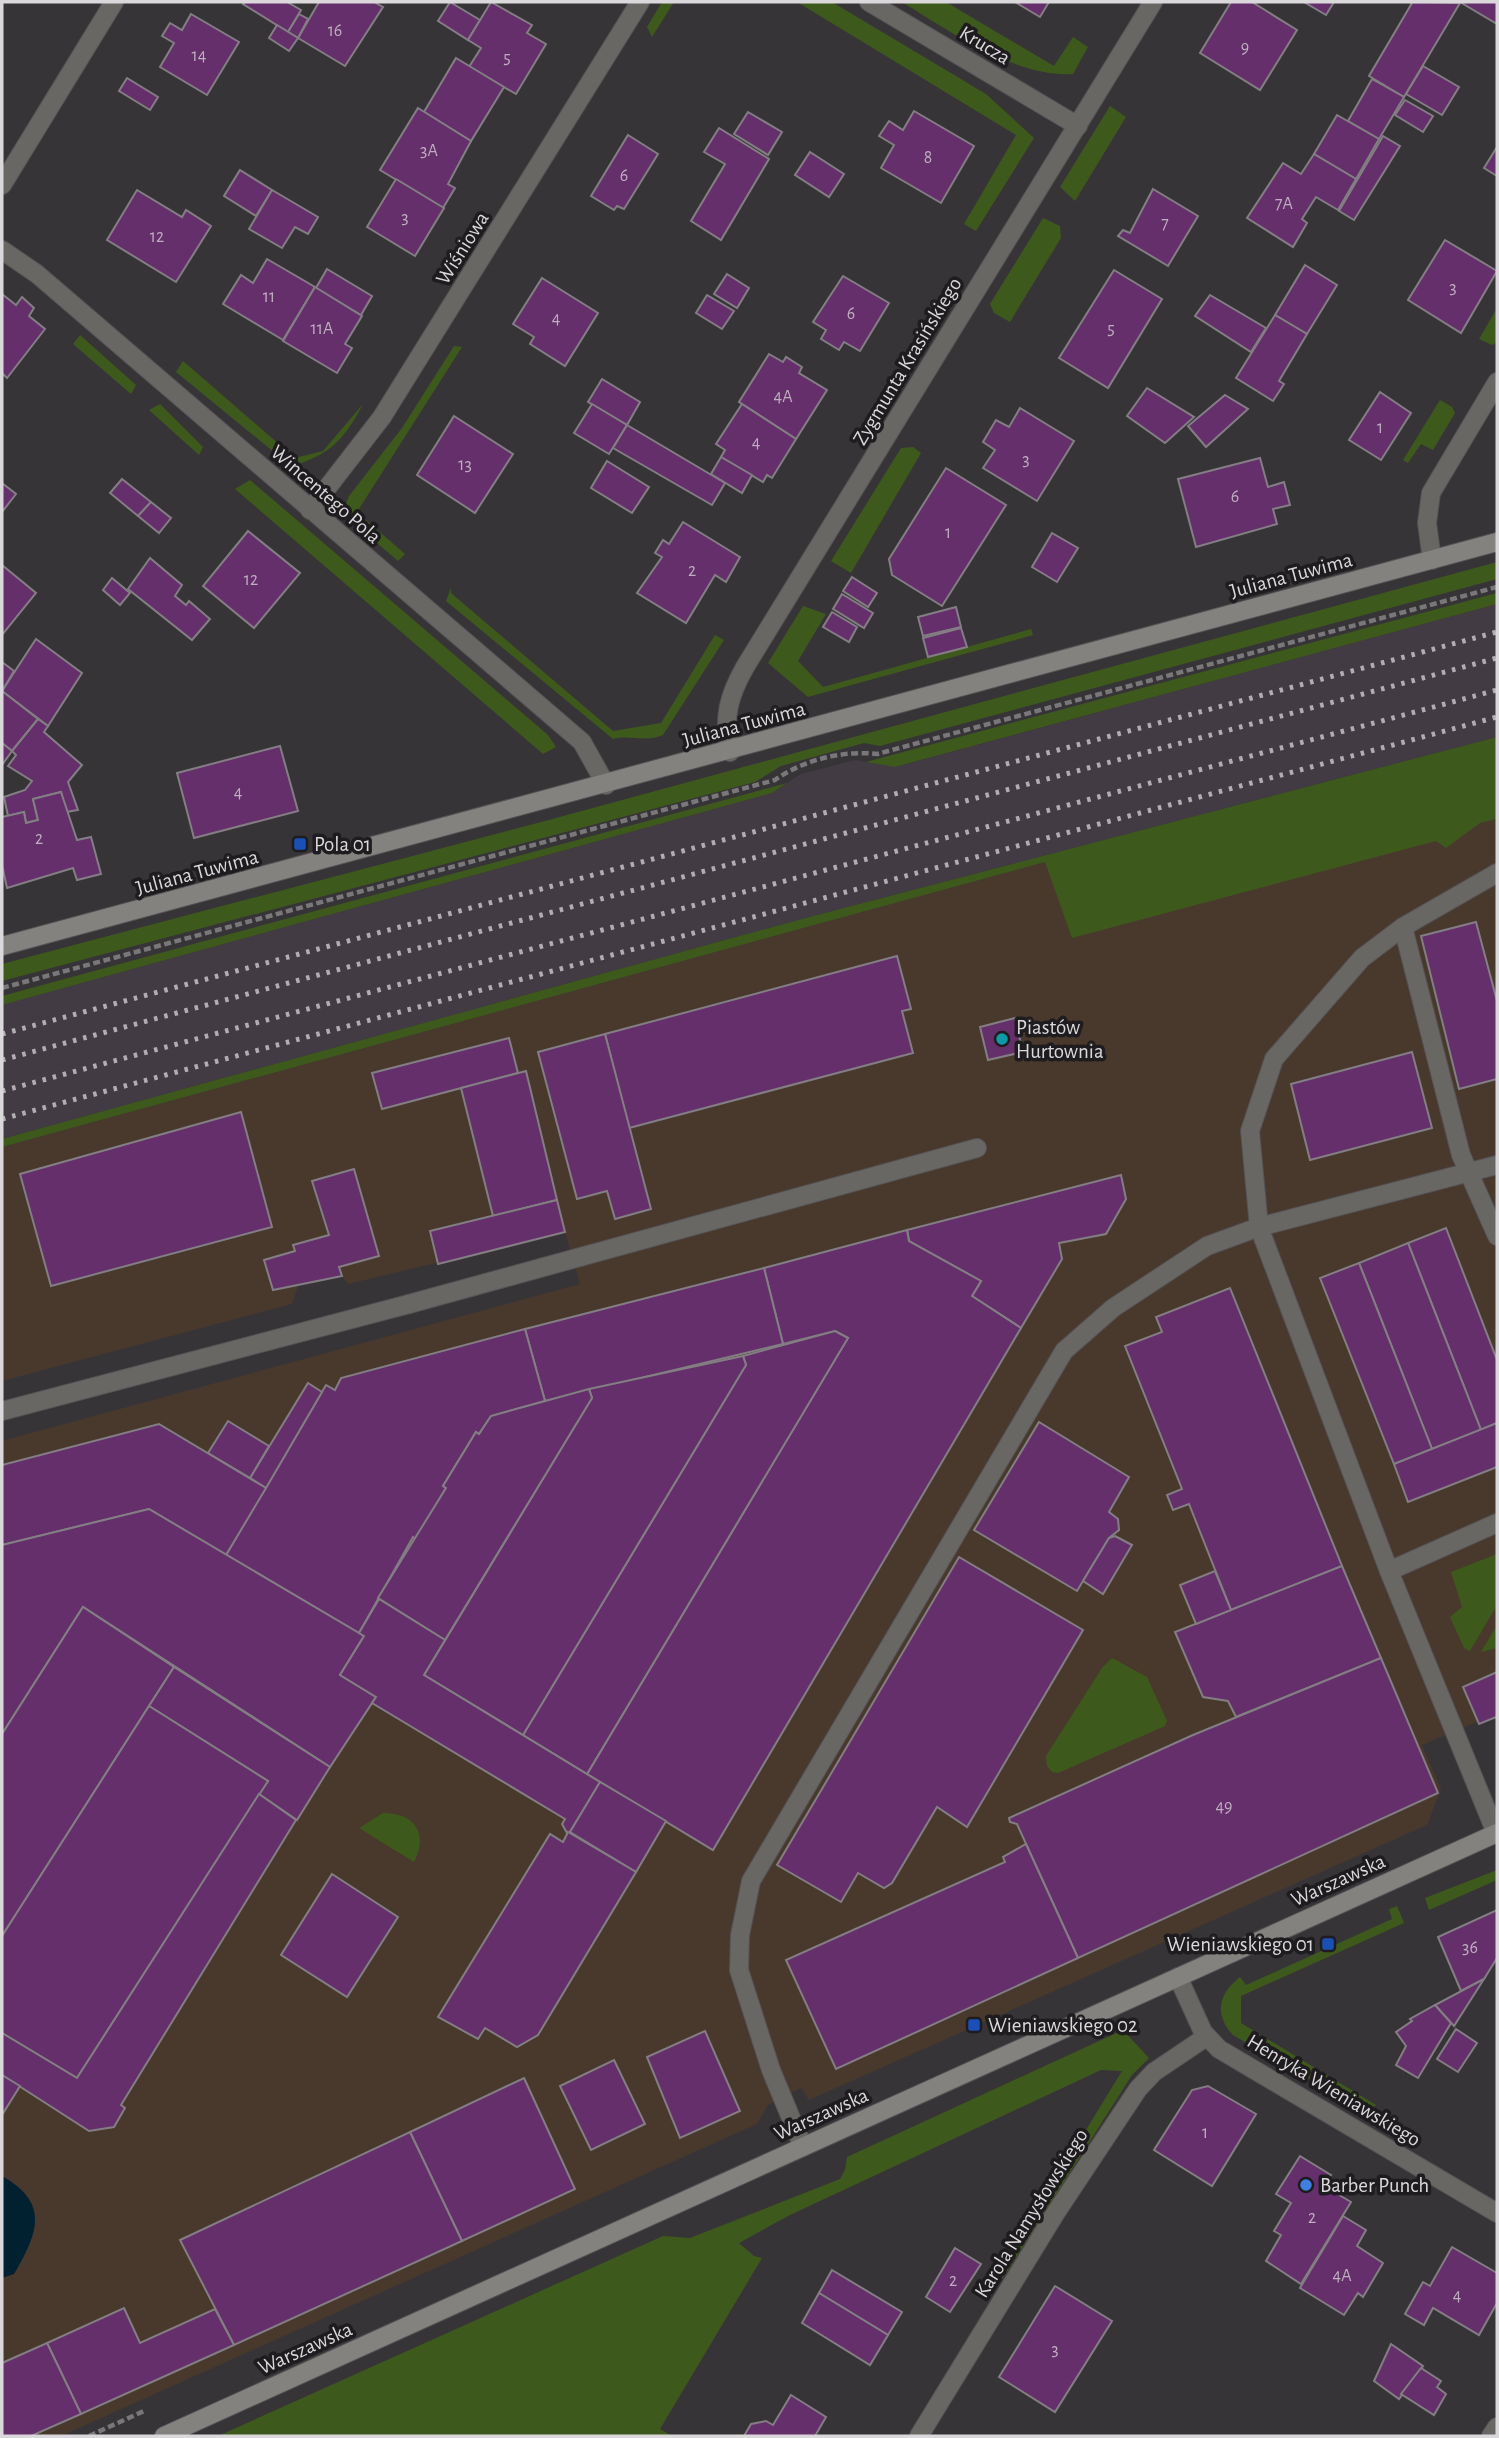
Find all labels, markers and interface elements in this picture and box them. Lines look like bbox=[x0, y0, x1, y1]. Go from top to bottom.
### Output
house number: 16 bbox=[328, 22, 342, 40]
street label: Krucza bbox=[956, 22, 1014, 69]
house number: 9 bbox=[1241, 39, 1249, 57]
house number: 14 bbox=[192, 47, 207, 65]
house number: 5 bbox=[503, 49, 511, 67]
house number: 3A bbox=[420, 142, 439, 160]
house number: 8 bbox=[924, 149, 932, 167]
house number: 6 bbox=[620, 167, 628, 185]
house number: 7A bbox=[1275, 195, 1294, 213]
street label: Wiśniowa bbox=[432, 208, 493, 288]
house number: 3 bbox=[401, 209, 409, 227]
house number: 7 bbox=[1161, 215, 1169, 233]
house number: 12 bbox=[150, 228, 164, 246]
street label: Zygmunta Krasińskiego bbox=[849, 274, 966, 449]
house number: 3 bbox=[1449, 279, 1457, 297]
house number: 11 bbox=[263, 288, 275, 306]
house number: 6 bbox=[847, 305, 855, 323]
house number: 4 bbox=[552, 310, 561, 328]
house number: 11A bbox=[311, 320, 334, 338]
house number: 5 bbox=[1107, 320, 1115, 338]
house number: 4A bbox=[773, 388, 793, 406]
house number: 1 bbox=[1377, 419, 1383, 437]
house number: 4 bbox=[752, 434, 761, 452]
street label: Wincentego Pola bbox=[267, 441, 385, 548]
house number: 3 bbox=[1022, 451, 1030, 469]
house number: 13 bbox=[458, 456, 472, 474]
house number: 6 bbox=[1231, 488, 1239, 506]
house number: 1 bbox=[945, 524, 951, 542]
street label: Juliana Tuwima bbox=[1228, 549, 1355, 602]
house number: 2 bbox=[688, 562, 696, 580]
house number: 12 bbox=[244, 571, 258, 589]
street label: Juliana Tuwima bbox=[681, 698, 808, 751]
house number: 4 bbox=[234, 784, 243, 802]
house number: 2 bbox=[35, 830, 43, 848]
place label: Pola 01 bbox=[314, 834, 371, 855]
marker: Pola 01 bbox=[292, 836, 308, 852]
street label: Juliana Tuwima bbox=[134, 846, 261, 899]
place label: Piastów Hurtownia bbox=[1016, 1017, 1104, 1062]
marker: Piastów Hurtownia bbox=[994, 1031, 1010, 1047]
house number: 49 bbox=[1215, 1798, 1233, 1816]
street label: Warszawska bbox=[1288, 1850, 1389, 1910]
place label: Wieniawskiego 01 bbox=[1167, 1934, 1314, 1955]
marker: Wieniawskiego 01 bbox=[1320, 1936, 1336, 1952]
house number: 36 bbox=[1462, 1939, 1478, 1957]
place label: Wieniawskiego 02 bbox=[988, 2015, 1138, 2036]
marker: Wieniawskiego 02 bbox=[966, 2017, 982, 2033]
street label: Henryka Wieniawskiego bbox=[1243, 2030, 1424, 2150]
street label: Warszawska bbox=[771, 2084, 872, 2144]
house number: 1 bbox=[1202, 2124, 1208, 2142]
street label: Karola Namysłowskiego bbox=[971, 2125, 1092, 2301]
place label: Barber Punch bbox=[1320, 2175, 1429, 2196]
marker: Barber Punch bbox=[1298, 2177, 1314, 2193]
house number: 2 bbox=[1308, 2209, 1316, 2227]
house number: 4A bbox=[1332, 2267, 1352, 2285]
house number: 2 bbox=[949, 2272, 957, 2290]
house number: 4 bbox=[1453, 2287, 1462, 2305]
street label: Warszawska bbox=[255, 2318, 356, 2378]
house number: 3 bbox=[1051, 2341, 1059, 2359]

